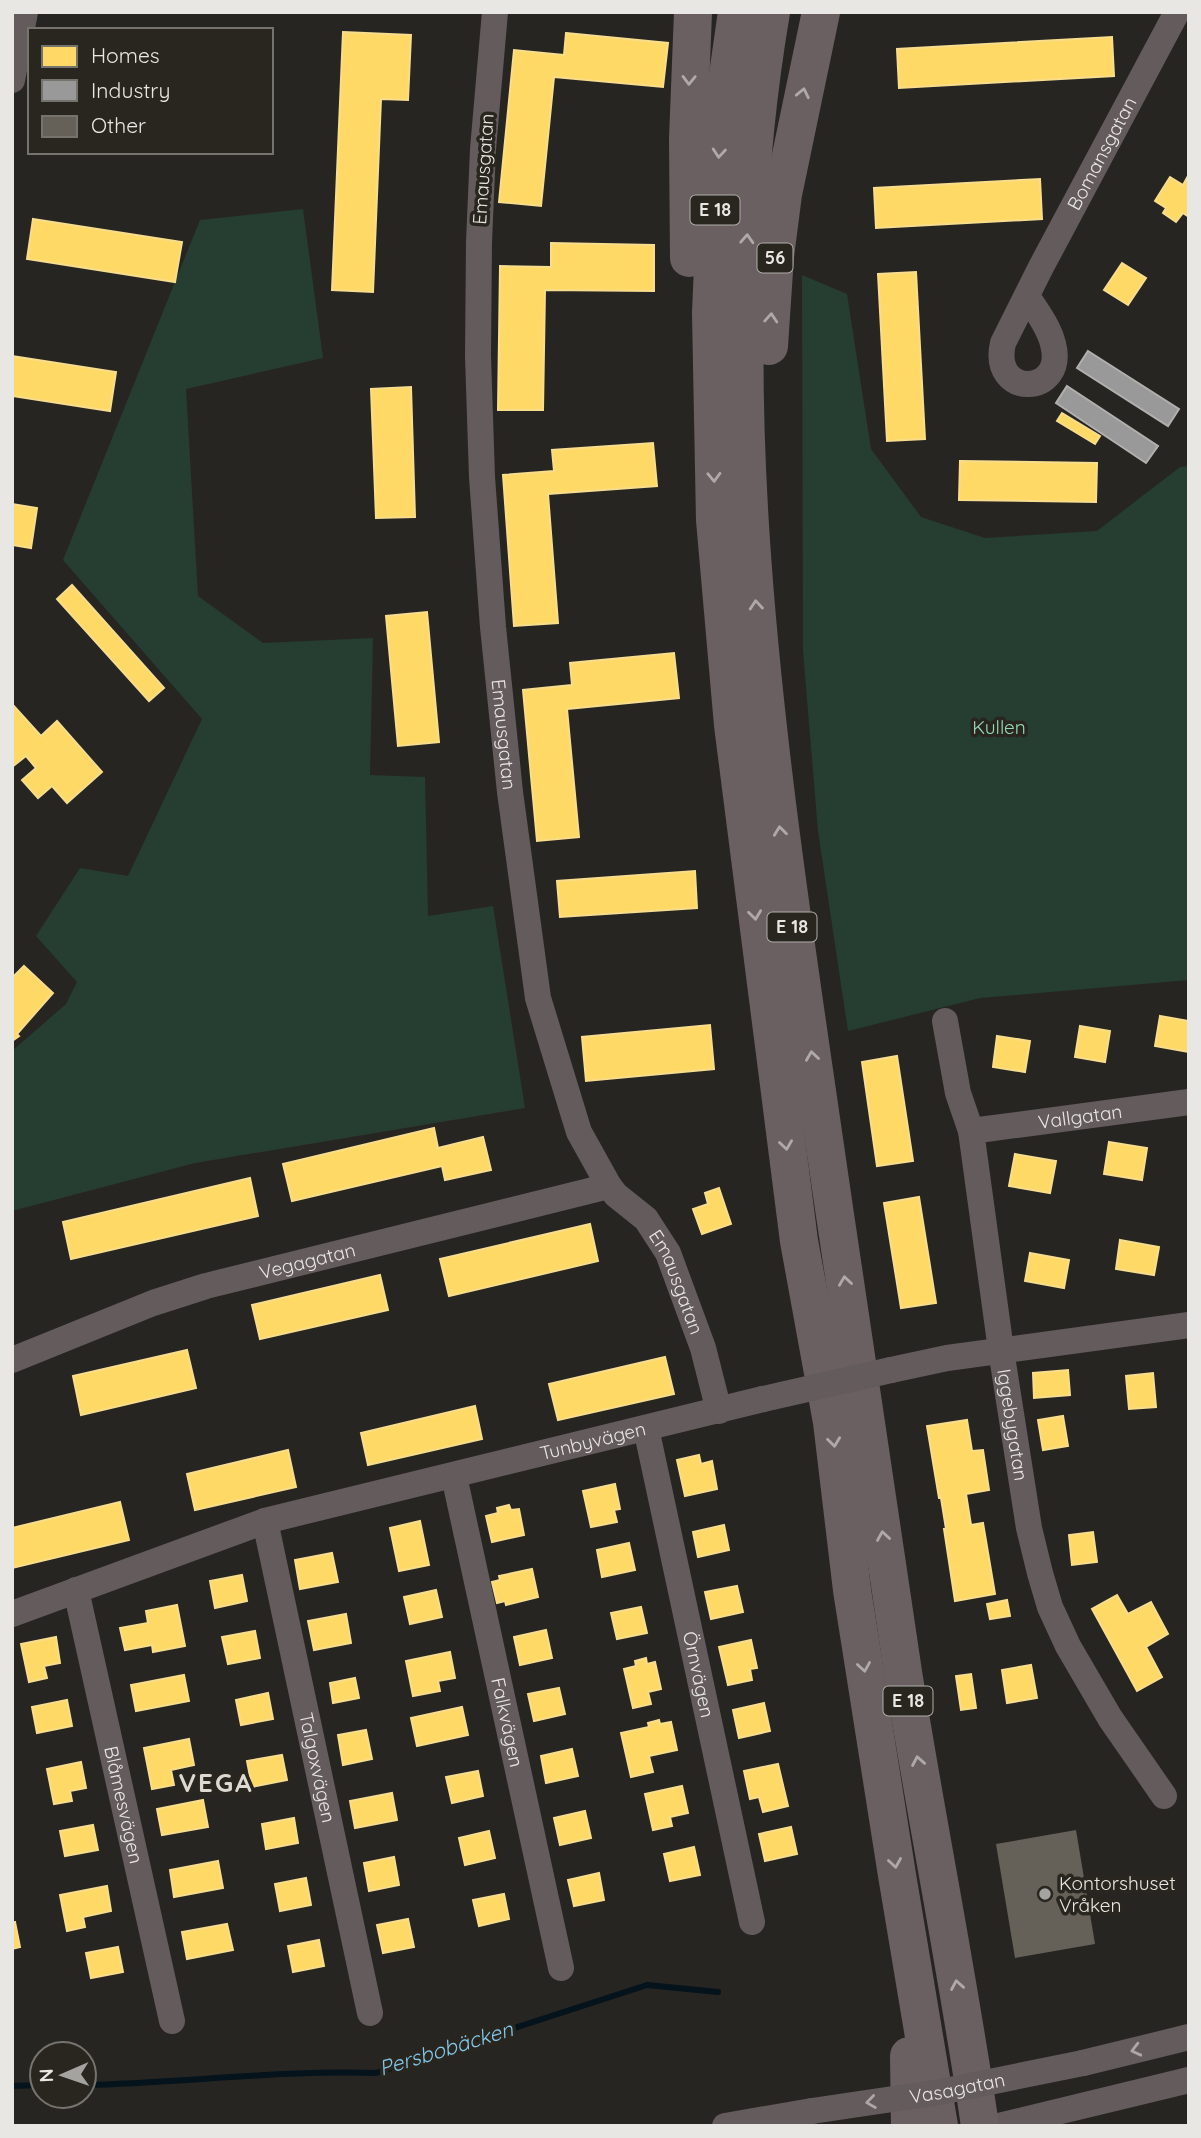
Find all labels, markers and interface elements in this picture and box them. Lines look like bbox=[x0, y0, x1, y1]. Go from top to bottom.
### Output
legend bbox=[28, 28, 273, 154]
text: Homes bbox=[91, 42, 160, 68]
one-way arrow bbox=[681, 76, 697, 86]
text: Industry bbox=[91, 77, 170, 103]
one-way arrow bbox=[794, 87, 809, 99]
street label: Bomansgatan bbox=[1062, 93, 1142, 214]
text: Other bbox=[91, 112, 146, 138]
street label: Emausgatan bbox=[467, 113, 499, 225]
one-way arrow bbox=[712, 148, 727, 159]
road number: E 18 bbox=[690, 196, 740, 224]
one-way arrow bbox=[740, 233, 755, 244]
road number: 56 bbox=[758, 244, 792, 272]
one-way arrow bbox=[763, 312, 778, 323]
one-way arrow bbox=[706, 471, 721, 482]
one-way arrow bbox=[749, 599, 764, 610]
street label: Emausgatan bbox=[486, 678, 522, 791]
park label: Kullen bbox=[972, 715, 1026, 739]
one-way arrow bbox=[773, 825, 788, 837]
one-way arrow bbox=[748, 909, 763, 921]
road number: E 18 bbox=[768, 912, 816, 942]
one-way arrow bbox=[805, 1050, 820, 1062]
street label: Vallgatan bbox=[1036, 1099, 1124, 1134]
one-way arrow bbox=[779, 1139, 794, 1151]
street label: Emausgatan bbox=[644, 1225, 709, 1338]
street label: Vegagatan bbox=[257, 1237, 358, 1284]
one-way arrow bbox=[837, 1275, 852, 1287]
street label: Iggebygatan bbox=[992, 1367, 1033, 1482]
street label: Tunbyvägen bbox=[537, 1416, 648, 1465]
one-way arrow bbox=[827, 1436, 842, 1448]
one-way arrow bbox=[875, 1530, 890, 1542]
street label: Örnvägen bbox=[678, 1629, 720, 1720]
one-way arrow bbox=[857, 1662, 872, 1673]
street label: Falkvägen bbox=[486, 1675, 529, 1769]
road number: E 18 bbox=[884, 1686, 932, 1716]
street label: Talgoxvägen bbox=[294, 1710, 341, 1825]
street label: Blåmesvägen bbox=[99, 1744, 149, 1866]
one-way arrow bbox=[912, 1755, 927, 1767]
district label: VEGA bbox=[178, 1766, 254, 1799]
one-way arrow bbox=[887, 1857, 902, 1869]
place label: Kontorshuset Vråken bbox=[1059, 1871, 1176, 1917]
marker: Kontorshuset Vråken bbox=[1037, 1886, 1053, 1902]
one-way arrow bbox=[950, 1979, 965, 1991]
water label: Persbobäcken bbox=[376, 2015, 517, 2081]
north arrow bbox=[28, 2040, 98, 2110]
one-way arrow bbox=[1130, 2042, 1142, 2056]
street label: Vasagatan bbox=[908, 2067, 1007, 2108]
text: N bbox=[34, 2068, 58, 2083]
one-way arrow bbox=[865, 2094, 877, 2109]

